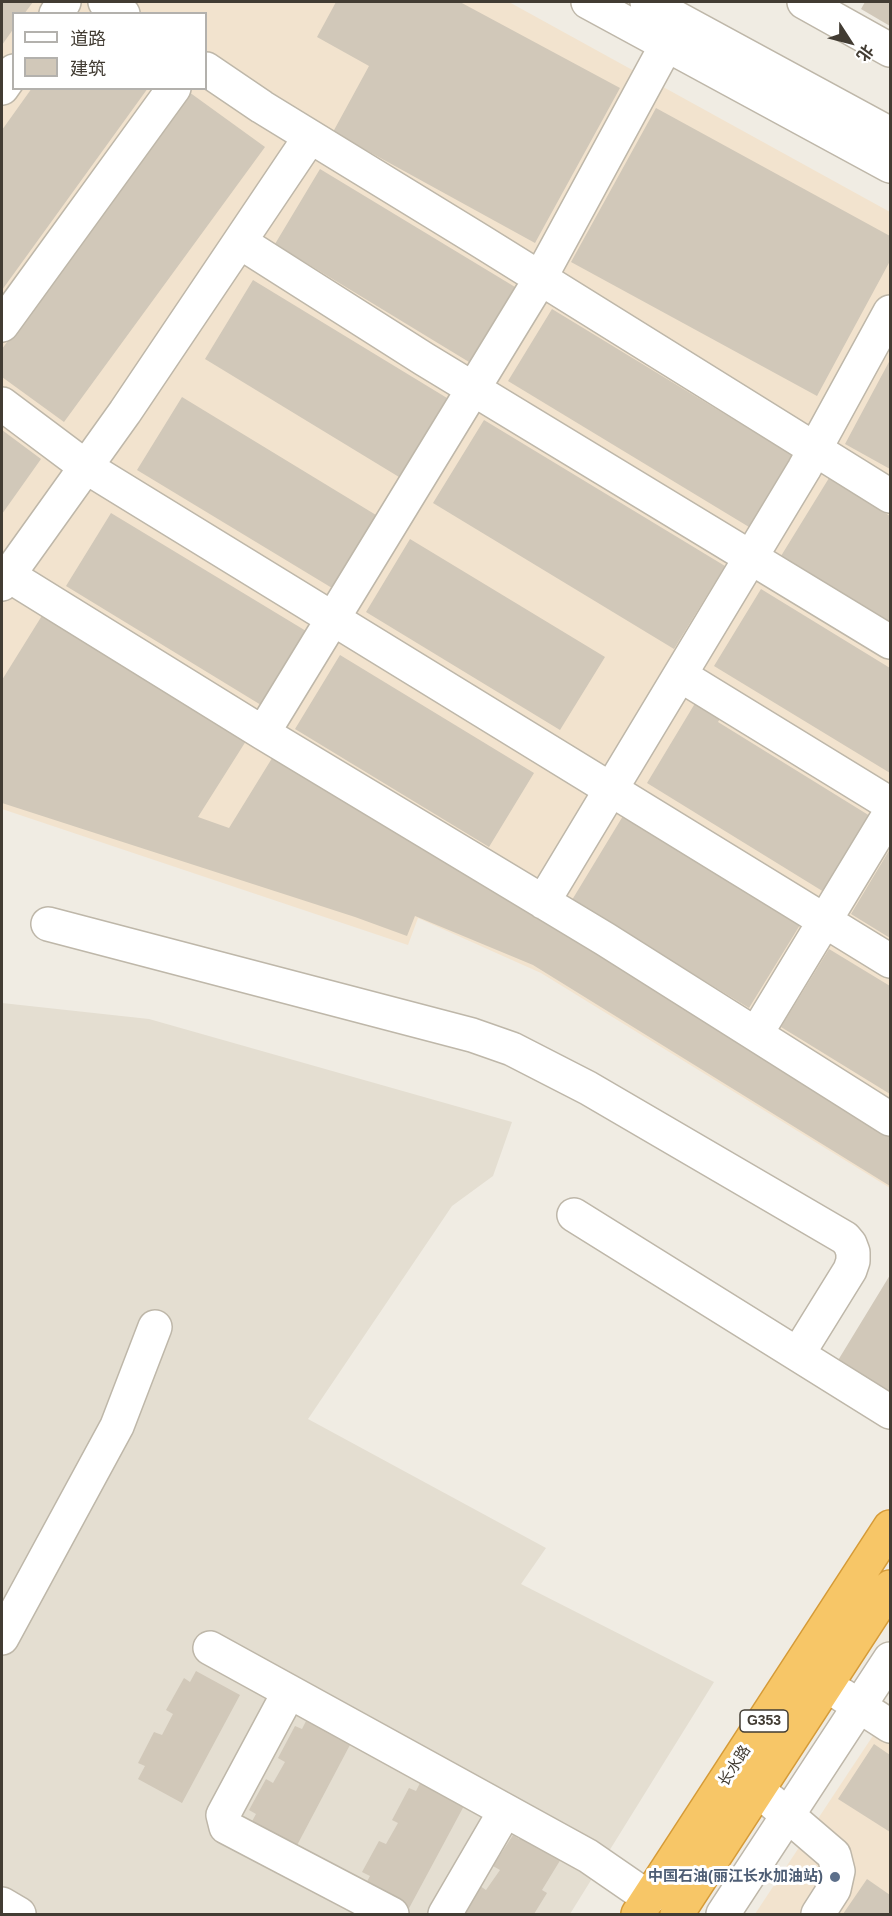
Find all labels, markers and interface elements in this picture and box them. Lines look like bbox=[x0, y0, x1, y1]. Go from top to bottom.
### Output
legend bbox=[12, 12, 207, 90]
north arrow bbox=[820, 12, 880, 72]
text: 道路 bbox=[70, 29, 106, 49]
text: 北 bbox=[853, 41, 877, 64]
text: 建筑 bbox=[70, 59, 106, 79]
road number: G353 bbox=[740, 1710, 788, 1732]
street label: 长水路 bbox=[715, 1742, 755, 1790]
place label: 中国石油(丽江长水加油站) bbox=[648, 1868, 823, 1886]
marker: 中国石油(丽江长水加油站) bbox=[828, 1870, 842, 1884]

